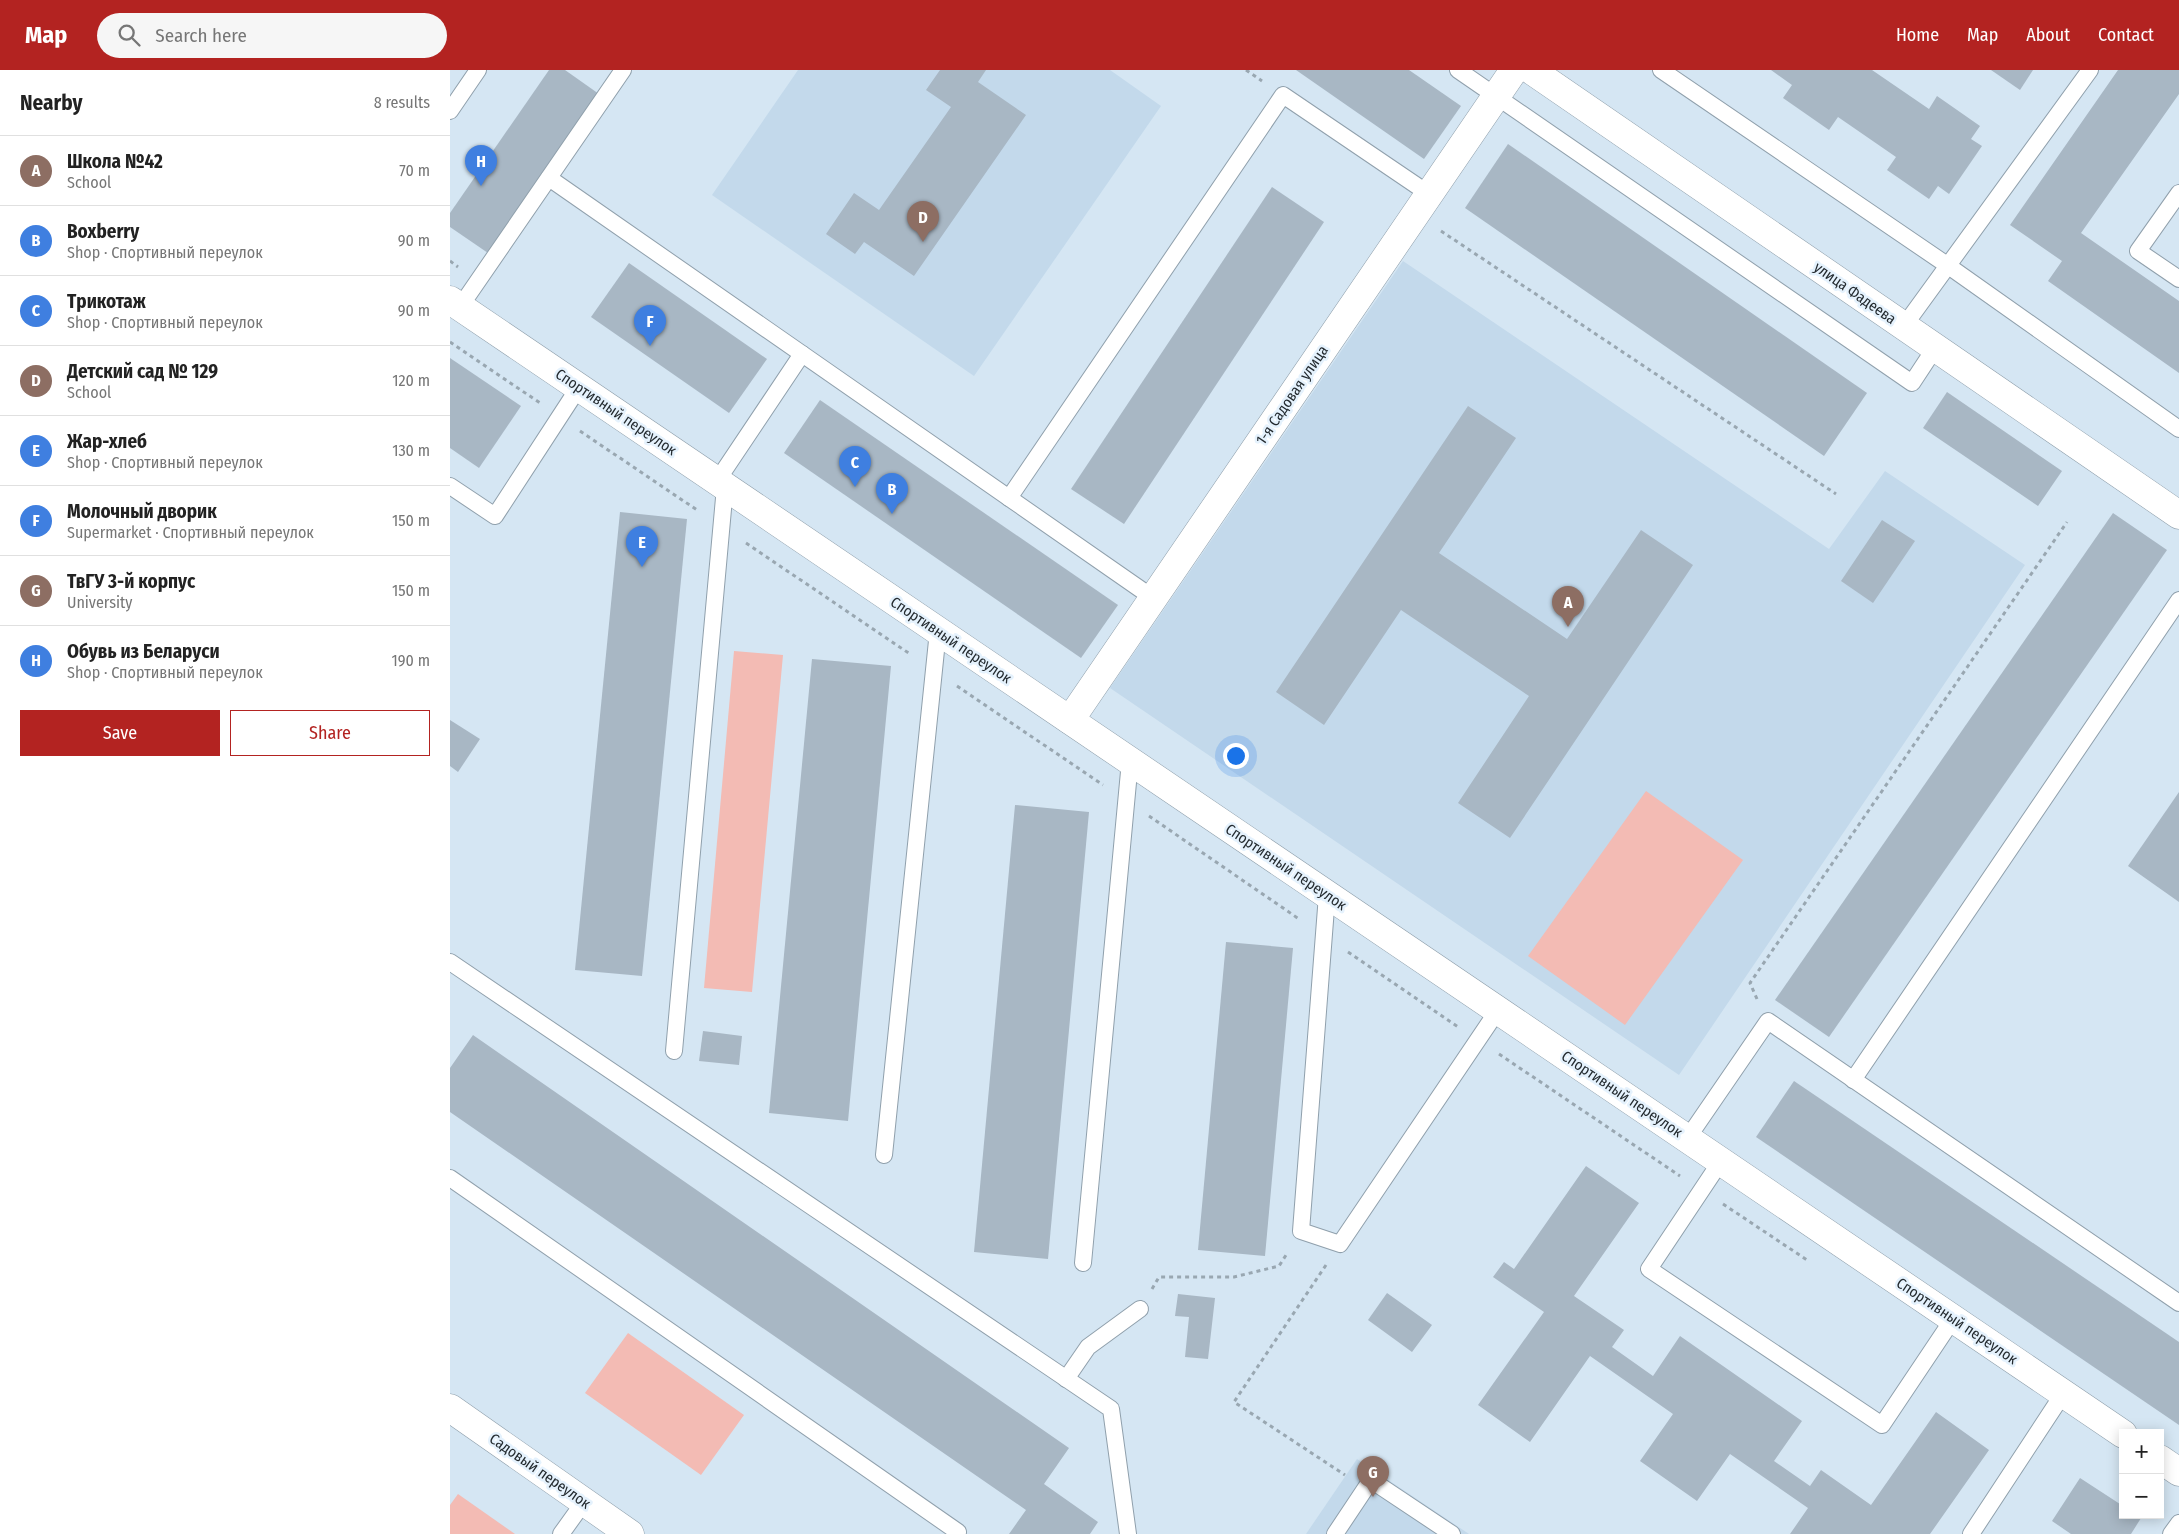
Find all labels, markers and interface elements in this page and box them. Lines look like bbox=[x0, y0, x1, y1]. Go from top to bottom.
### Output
search box bbox=[97, 13, 447, 58]
text: Map bbox=[25, 21, 67, 49]
icon: search bbox=[115, 21, 143, 49]
text: Search here bbox=[155, 24, 247, 47]
text: Home bbox=[1896, 24, 1939, 46]
text: Map bbox=[1967, 24, 1998, 46]
text: About bbox=[2026, 24, 2070, 46]
text: Contact bbox=[2098, 24, 2154, 46]
text: Nearby bbox=[20, 90, 82, 116]
text: 8 results bbox=[374, 93, 430, 112]
pin: H bbox=[465, 145, 497, 186]
text: Школа №42 bbox=[67, 150, 163, 173]
text: A bbox=[32, 161, 40, 180]
text: 70 m bbox=[399, 161, 430, 180]
text: School bbox=[67, 173, 111, 192]
pin: D bbox=[907, 201, 939, 242]
text: Boxberry bbox=[67, 220, 139, 243]
text: B bbox=[32, 231, 40, 250]
text: 90 m bbox=[398, 231, 430, 250]
text: Shop · Спортивный переулок bbox=[67, 243, 263, 262]
street label: улица Фадеева bbox=[1810, 258, 1900, 328]
text: Трикотаж bbox=[67, 290, 146, 313]
text: C bbox=[32, 301, 40, 320]
text: 90 m bbox=[398, 301, 430, 320]
pin: F bbox=[634, 305, 666, 346]
text: Shop · Спортивный переулок bbox=[67, 313, 263, 332]
street label: 1-я Садовая улица bbox=[1252, 342, 1332, 448]
text: Детский сад № 129 bbox=[67, 360, 218, 383]
street label: Спортивный переулок bbox=[552, 365, 680, 459]
text: D bbox=[31, 371, 41, 390]
text: 120 m bbox=[392, 371, 430, 390]
text: School bbox=[67, 383, 111, 402]
text: Жар-хлеб bbox=[67, 430, 147, 453]
text: E bbox=[32, 441, 40, 460]
text: 130 m bbox=[392, 441, 430, 460]
pin: C bbox=[839, 446, 871, 487]
text: Shop · Спортивный переулок bbox=[67, 453, 263, 472]
pin: B bbox=[876, 473, 908, 514]
text: Молочный дворик bbox=[67, 500, 217, 523]
text: F bbox=[32, 511, 40, 530]
text: 150 m bbox=[392, 511, 430, 530]
text: Supermarket · Спортивный переулок bbox=[67, 523, 314, 542]
pin: E bbox=[626, 526, 658, 567]
text: ТвГУ 3-й корпус bbox=[67, 570, 195, 593]
text: G bbox=[31, 581, 41, 600]
text: 150 m bbox=[392, 581, 430, 600]
pin: A bbox=[1552, 586, 1584, 627]
text: University bbox=[67, 593, 132, 612]
street label: Спортивный переулок bbox=[887, 593, 1015, 687]
text: Обувь из Беларуси bbox=[67, 640, 220, 663]
text: H bbox=[31, 651, 41, 670]
text: 190 m bbox=[392, 651, 430, 670]
text: Shop · Спортивный переулок bbox=[67, 663, 263, 682]
button: Save bbox=[20, 710, 220, 756]
button: Share bbox=[230, 710, 430, 756]
your location bbox=[1223, 743, 1249, 769]
street label: Спортивный переулок bbox=[1222, 820, 1350, 914]
street label: Спортивный переулок bbox=[1558, 1047, 1686, 1141]
street label: Спортивный переулок bbox=[1893, 1274, 2021, 1368]
street label: Садовый переулок bbox=[486, 1429, 594, 1513]
map controls bbox=[2119, 1429, 2164, 1519]
button: + bbox=[2119, 1429, 2164, 1474]
pin: G bbox=[1357, 1456, 1389, 1497]
button: − bbox=[2119, 1474, 2164, 1519]

